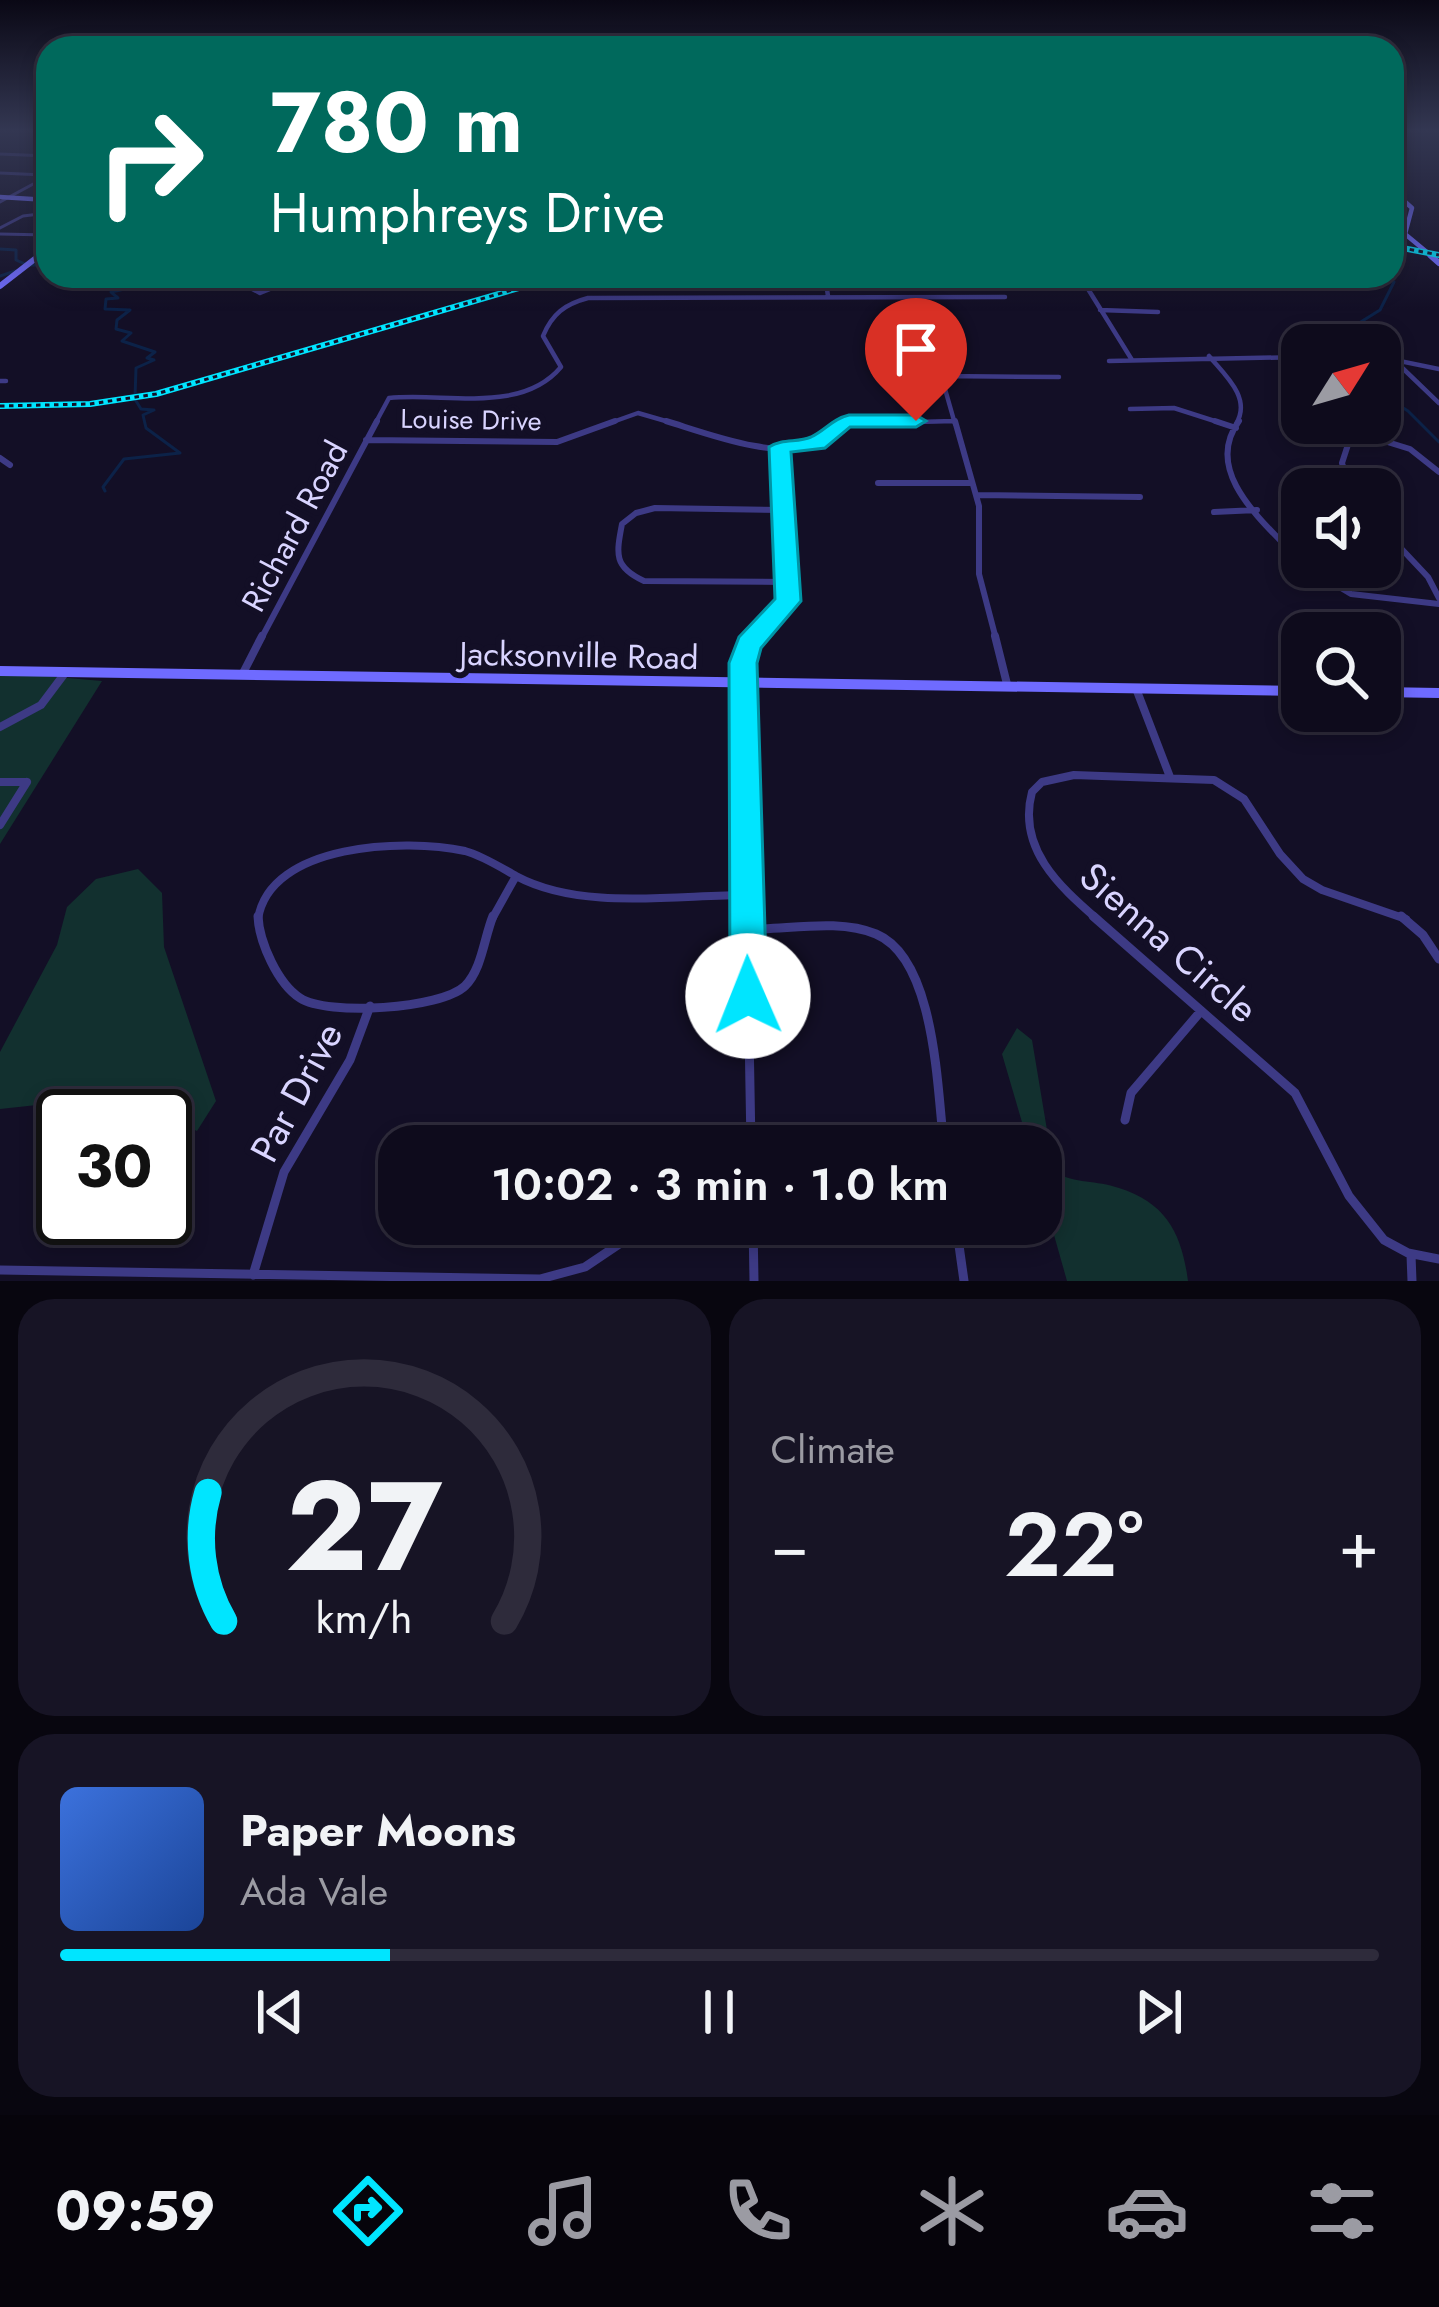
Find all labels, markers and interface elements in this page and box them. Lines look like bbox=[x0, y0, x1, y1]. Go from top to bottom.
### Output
text: 780 m bbox=[270, 62, 523, 184]
icon: right bbox=[72, 84, 228, 240]
text: Humphreys Drive bbox=[270, 174, 665, 252]
pin bbox=[865, 298, 967, 421]
icon: arrive bbox=[883, 316, 949, 382]
north arrow bbox=[1281, 324, 1401, 444]
map controls bbox=[1281, 324, 1401, 732]
street label: Louise Drive bbox=[400, 399, 542, 440]
street label: Richard Road bbox=[230, 433, 359, 620]
button: sound bbox=[1281, 468, 1401, 588]
button: search bbox=[1281, 612, 1401, 732]
street label: Jacksonville Road bbox=[455, 630, 699, 681]
street label: Sienna Circle bbox=[1067, 849, 1271, 1036]
position arrow bbox=[685, 933, 811, 1059]
street label: Par Drive bbox=[236, 1012, 357, 1172]
speed limit sign: 30 bbox=[36, 1089, 192, 1245]
text: 10:02 · 3 min · 1.0 km bbox=[491, 1152, 949, 1217]
text: Climate bbox=[771, 1421, 895, 1478]
text: 27 bbox=[286, 1436, 443, 1617]
text: 22° bbox=[1004, 1480, 1144, 1610]
text: − bbox=[771, 1497, 809, 1593]
text: + bbox=[1338, 1497, 1379, 1593]
text: km/h bbox=[316, 1586, 413, 1648]
text: Paper Moons bbox=[240, 1798, 516, 1863]
text: Ada Vale bbox=[240, 1863, 388, 1920]
icon: previous bbox=[247, 1979, 313, 2045]
icon: pause bbox=[686, 1979, 752, 2045]
icon: next bbox=[1126, 1979, 1192, 2045]
icon: directions bbox=[326, 2169, 410, 2253]
icon: music bbox=[521, 2169, 605, 2253]
icon: phone bbox=[716, 2169, 800, 2253]
icon: climate bbox=[910, 2169, 994, 2253]
icon: car bbox=[1105, 2169, 1189, 2253]
icon: filters bbox=[1300, 2169, 1384, 2253]
text: 09:59 bbox=[55, 2172, 216, 2250]

